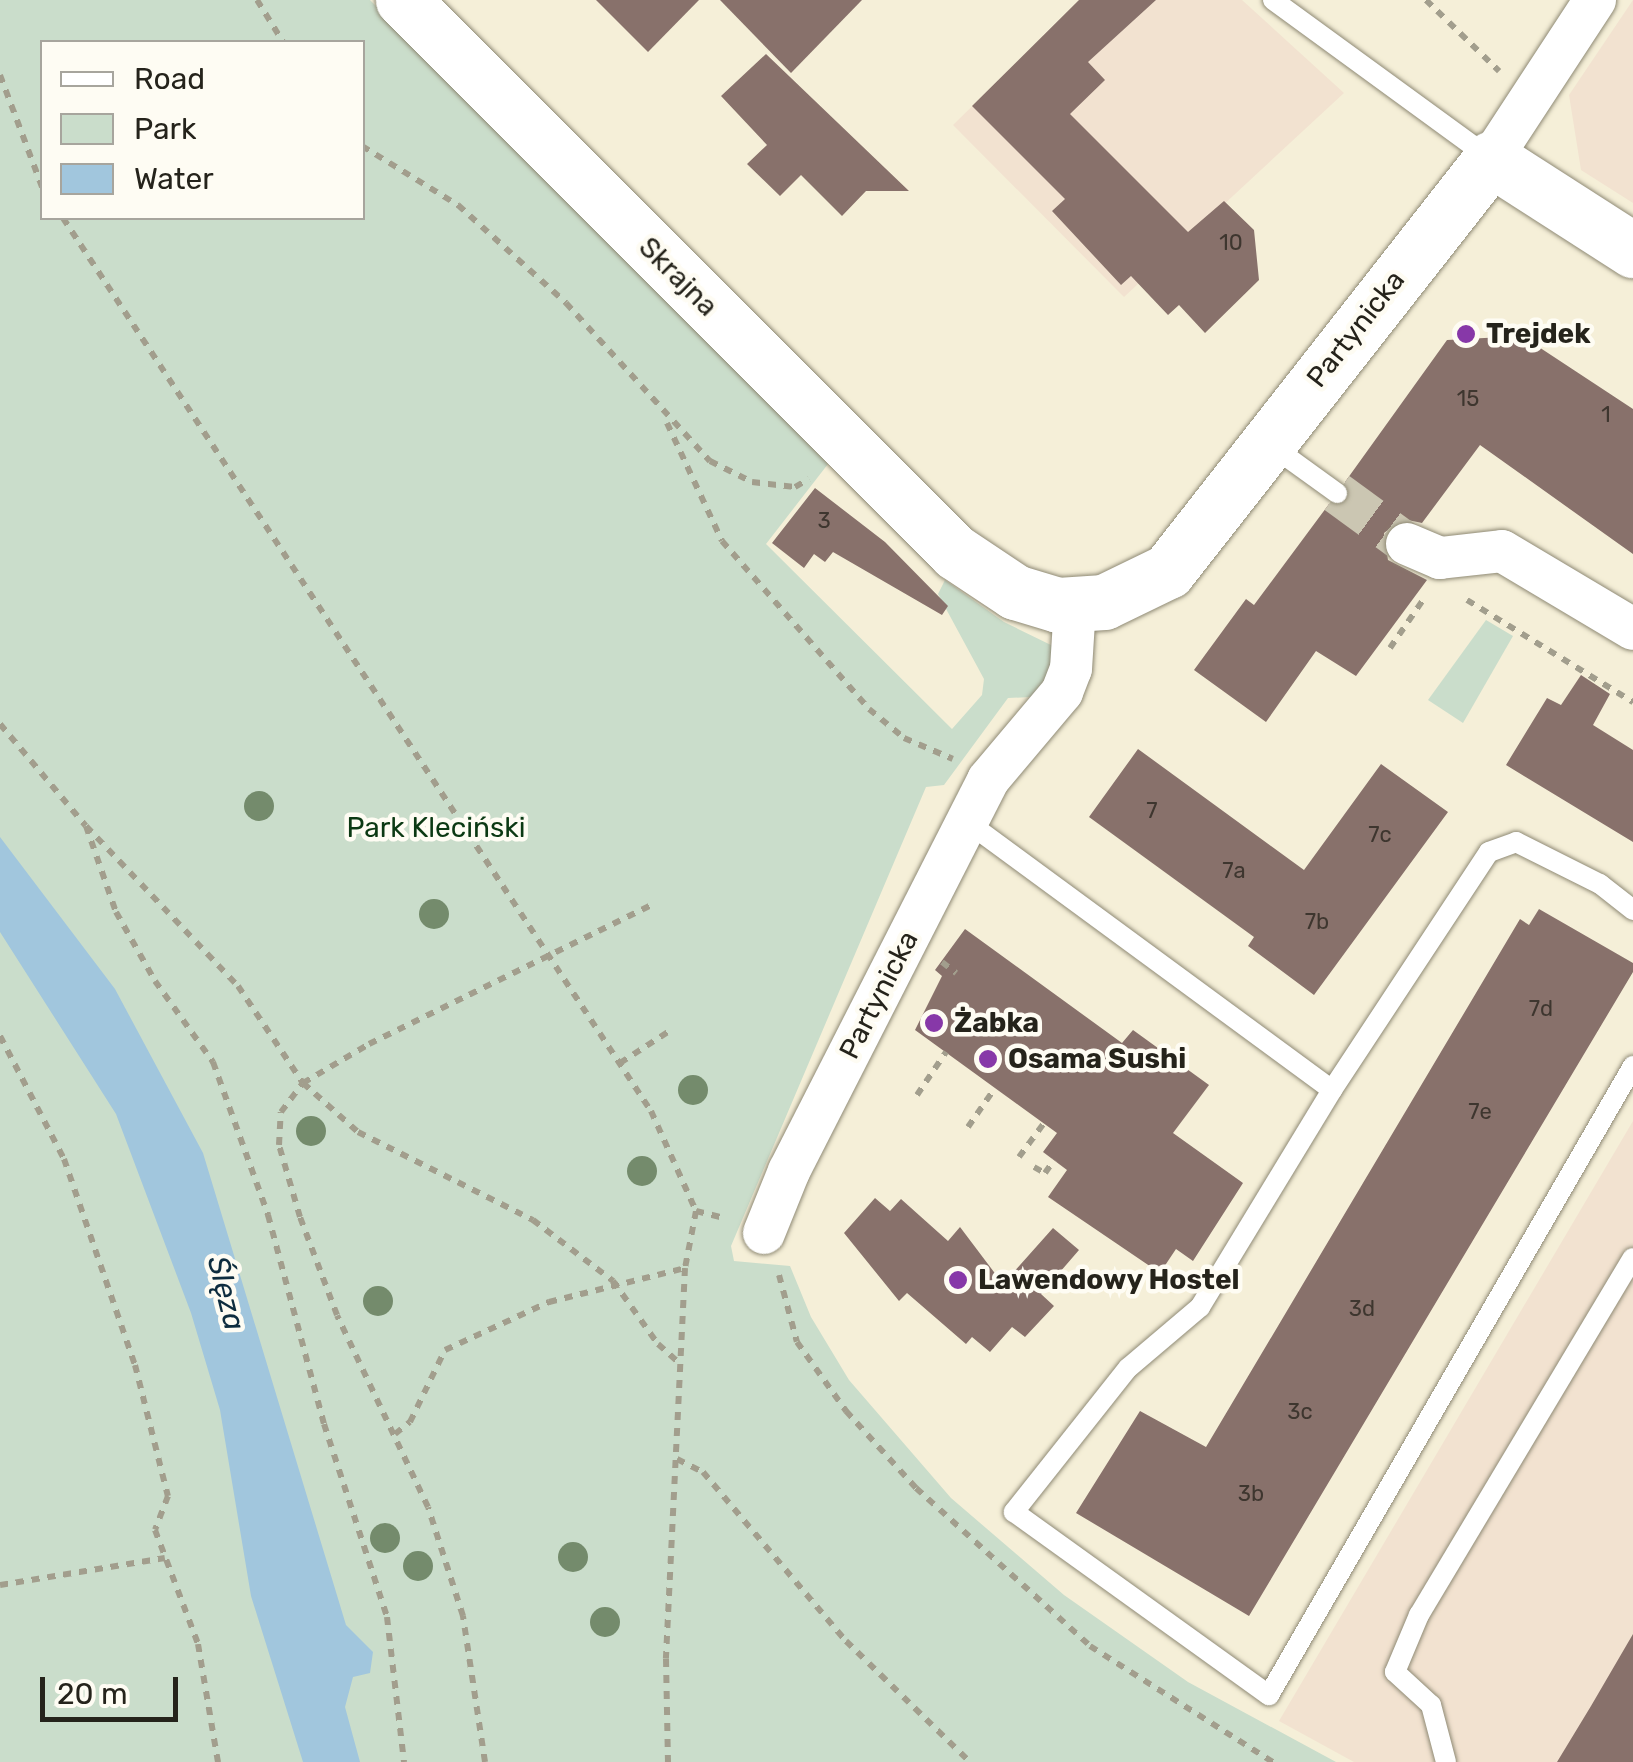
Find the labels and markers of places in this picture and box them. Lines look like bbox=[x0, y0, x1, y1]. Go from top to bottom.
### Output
place label: Trejdek bbox=[1486, 317, 1591, 351]
marker: Trejdek bbox=[1455, 323, 1477, 345]
place label: Żabka bbox=[954, 1006, 1039, 1040]
marker: Żabka bbox=[923, 1012, 945, 1034]
place label: Osama Sushi bbox=[1008, 1042, 1186, 1076]
marker: Osama Sushi bbox=[977, 1048, 999, 1070]
place label: Lawendowy Hostel bbox=[978, 1263, 1240, 1297]
marker: Lawendowy Hostel bbox=[947, 1269, 969, 1291]

